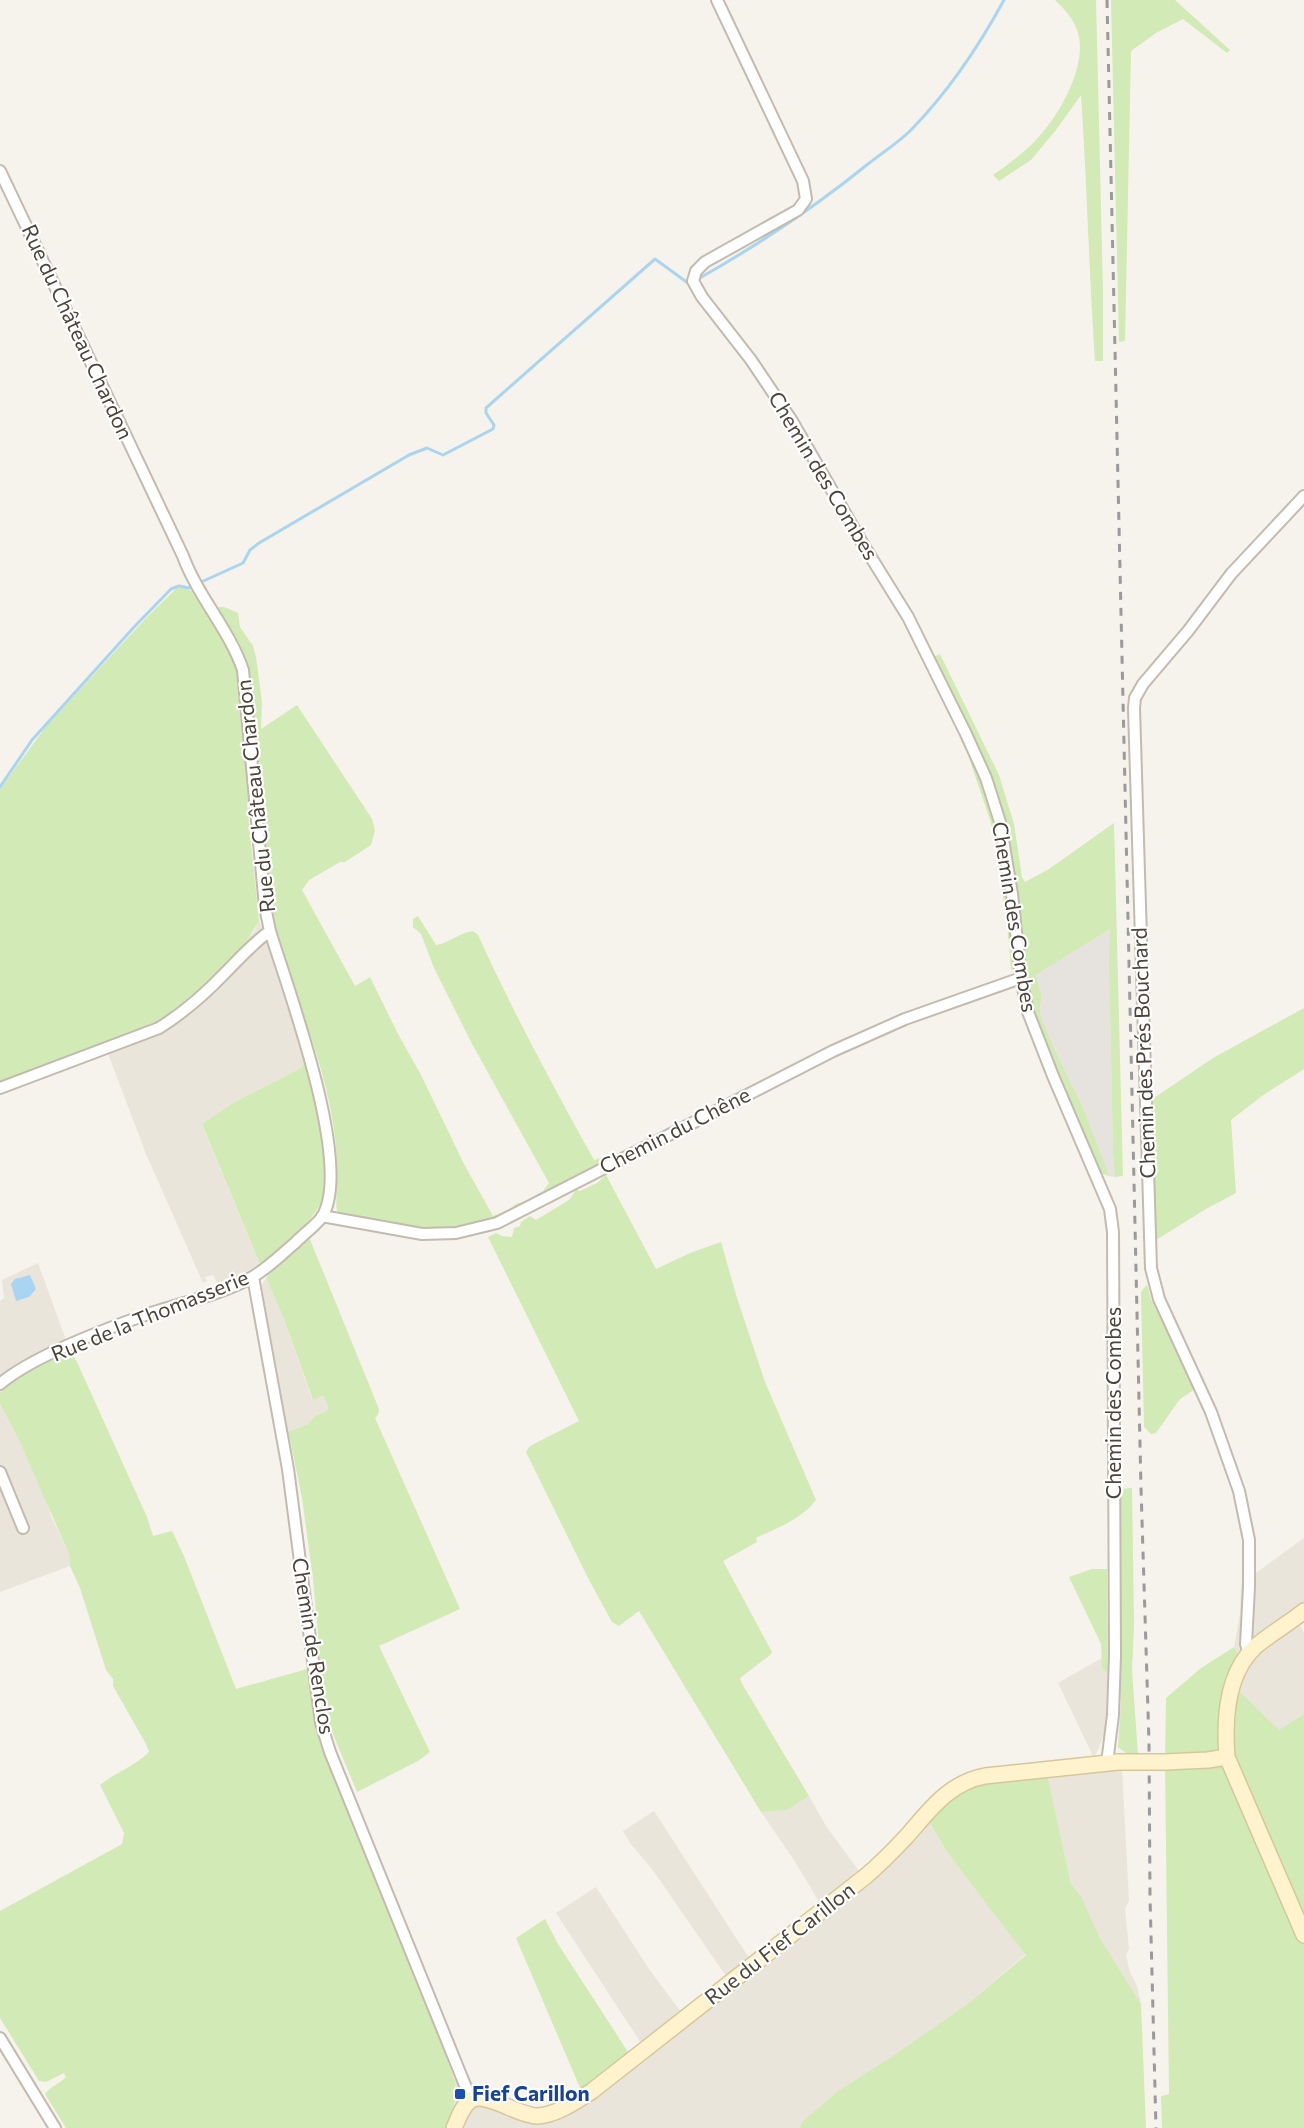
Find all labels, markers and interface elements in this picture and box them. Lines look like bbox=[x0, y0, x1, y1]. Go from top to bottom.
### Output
street label: Rue du Château Chardon bbox=[18, 220, 139, 443]
street label: Chemin des Combes bbox=[764, 386, 885, 564]
street label: Rue du Château Chardon bbox=[230, 678, 279, 914]
street label: Chemin des Combes bbox=[988, 820, 1043, 1014]
street label: Chemin des Prés Bouchard bbox=[1126, 927, 1159, 1179]
street label: Chemin du Chêne bbox=[595, 1081, 754, 1178]
street label: Rue de la Thomasserie bbox=[47, 1264, 252, 1366]
street label: Chemin des Combes bbox=[1100, 1307, 1125, 1499]
street label: Chemin de Renclos bbox=[288, 1556, 341, 1736]
street label: Rue du Fief Carillon bbox=[699, 1876, 859, 2009]
place label: Fief Carillon bbox=[472, 2080, 590, 2105]
marker: Fief Carillon bbox=[453, 2087, 467, 2101]

